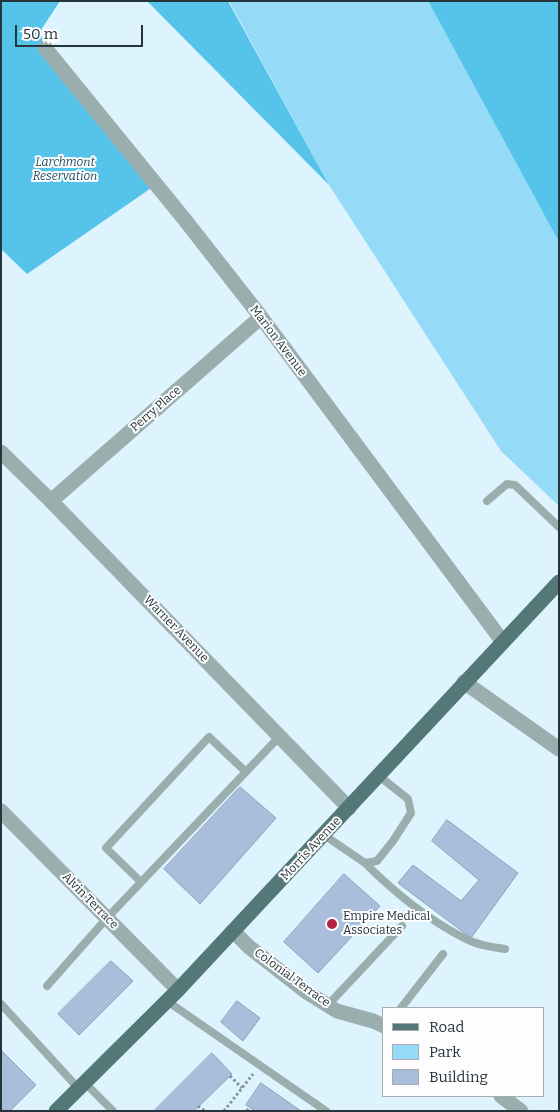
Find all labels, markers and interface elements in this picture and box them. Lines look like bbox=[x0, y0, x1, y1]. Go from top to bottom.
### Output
scale bar bbox=[18, 15, 145, 47]
text: 50 m bbox=[23, 25, 58, 43]
park label: Larchmont Reservation bbox=[33, 156, 97, 184]
street label: Marion Avenue bbox=[247, 303, 309, 379]
street label: Perry Place bbox=[128, 383, 184, 435]
street label: Warner Avenue bbox=[141, 593, 211, 665]
street label: Morris Avenue bbox=[278, 814, 344, 884]
street label: Alvin Terrace bbox=[59, 870, 121, 932]
place label: Empire Medical Associates bbox=[343, 910, 430, 938]
marker: Empire Medical Associates bbox=[325, 917, 339, 931]
street label: Colonial Terrace bbox=[251, 946, 333, 1010]
legend bbox=[382, 1007, 545, 1097]
text: Road bbox=[429, 1018, 464, 1036]
text: Park bbox=[429, 1043, 461, 1061]
text: Building bbox=[429, 1068, 488, 1086]

